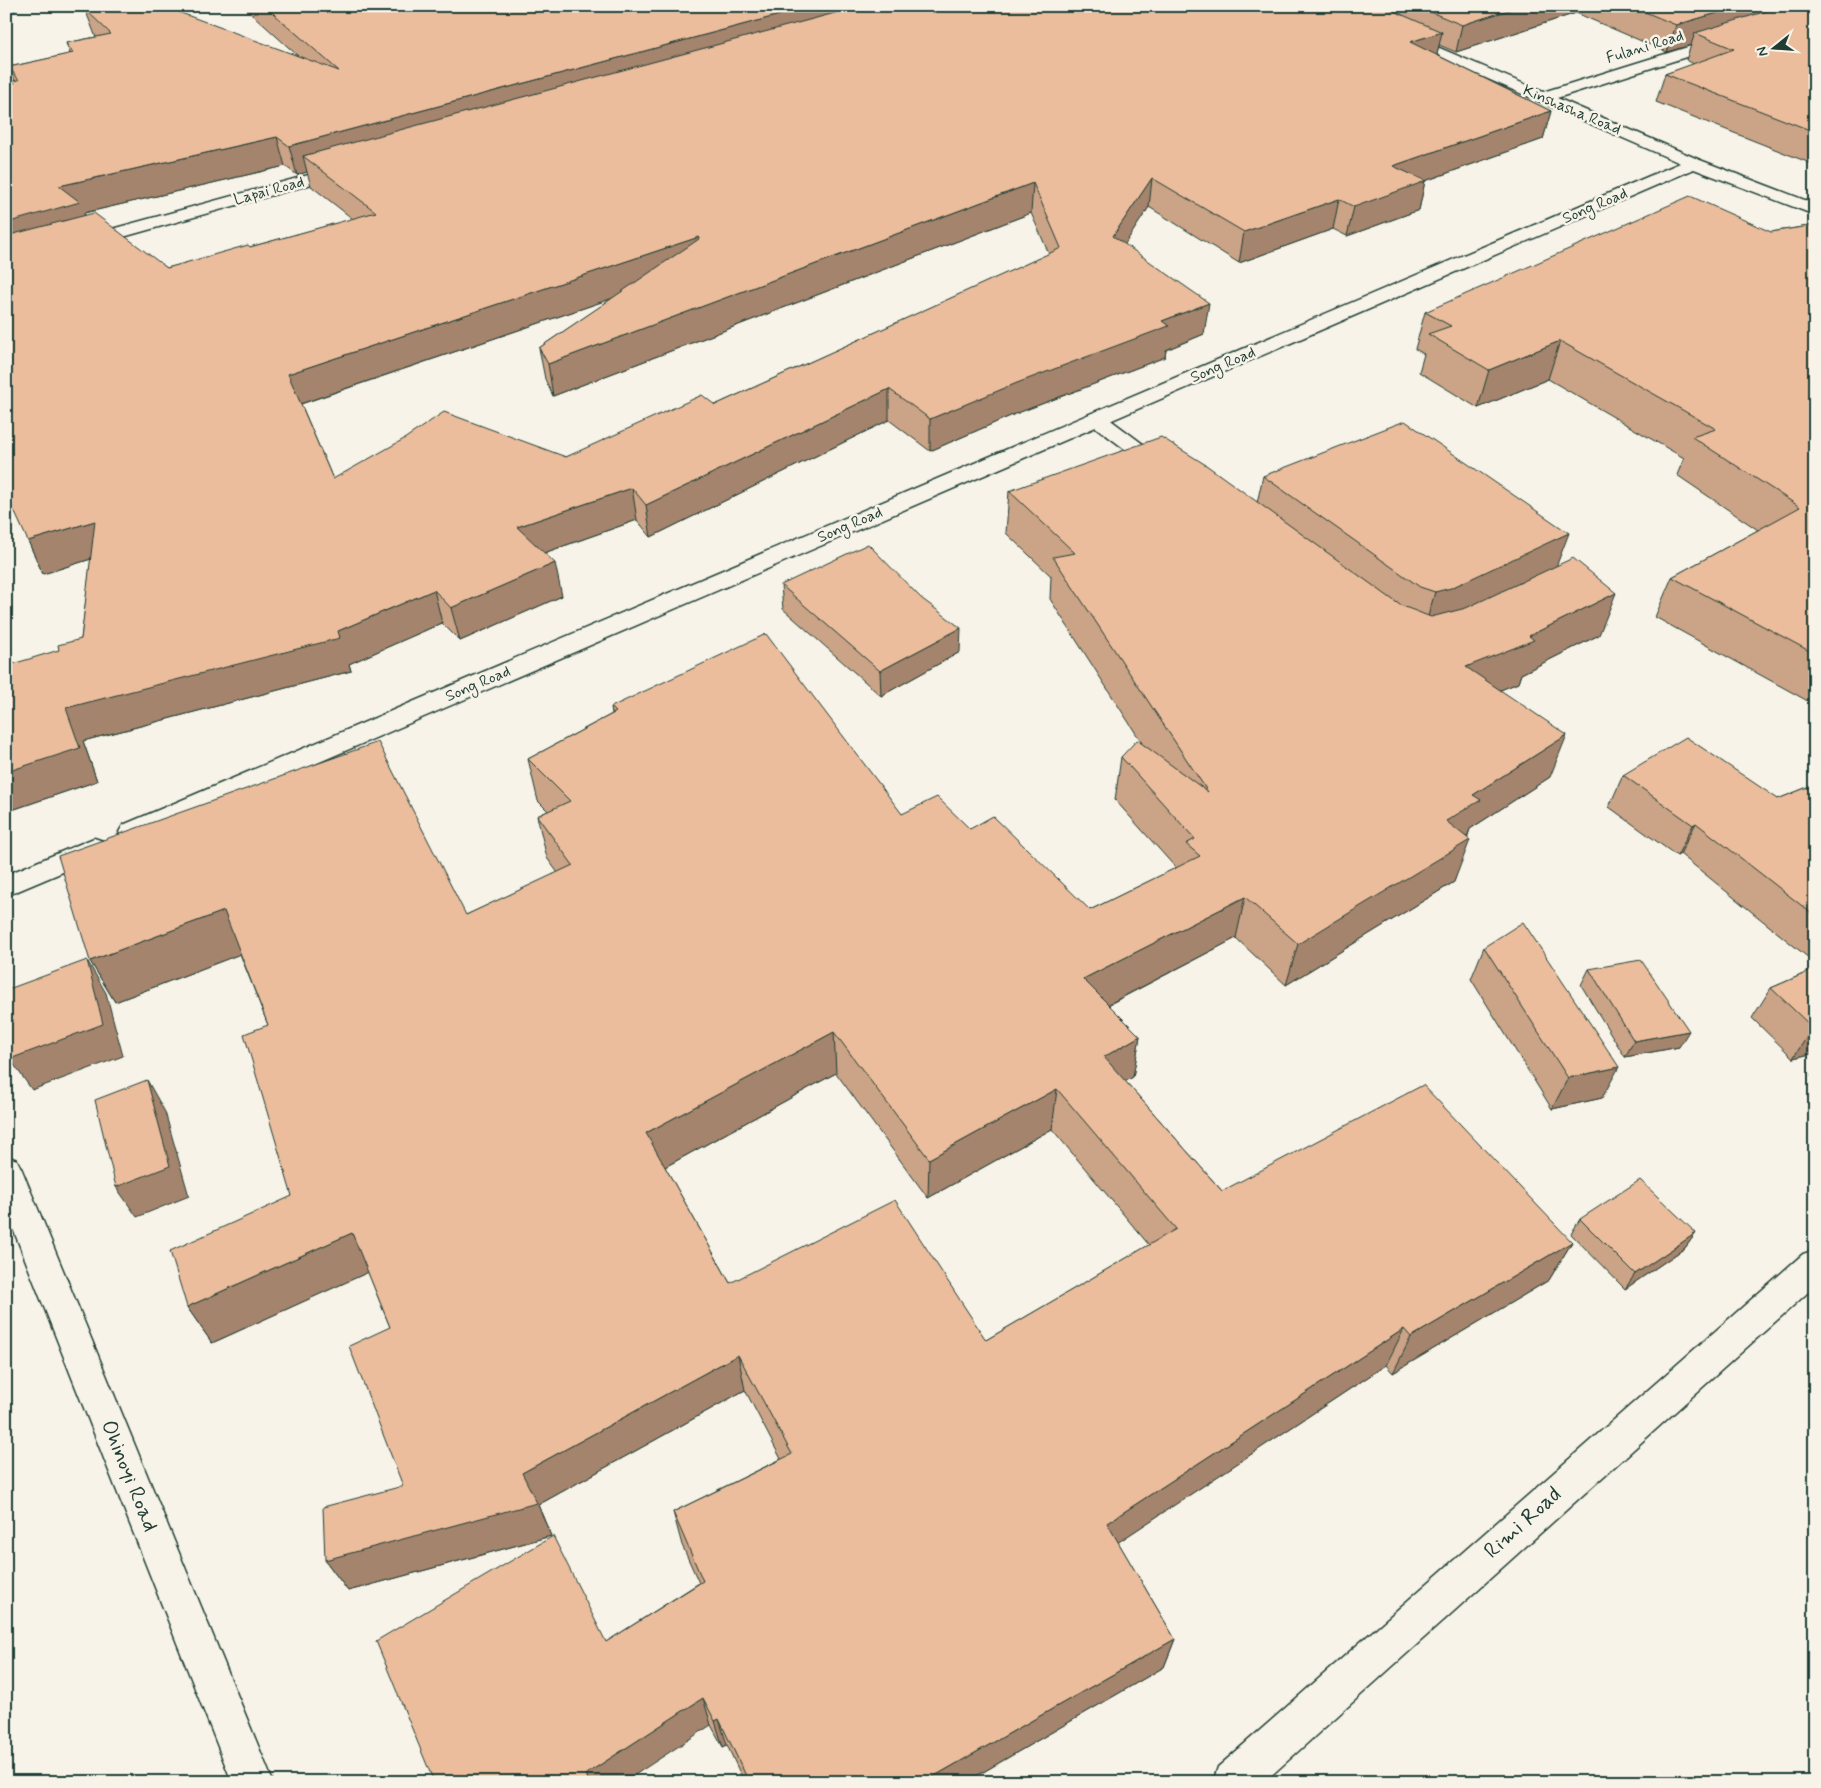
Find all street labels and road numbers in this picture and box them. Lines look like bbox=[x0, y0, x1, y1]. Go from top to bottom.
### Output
street label: Fulani Road bbox=[1604, 25, 1686, 69]
street label: Kinshasha Road bbox=[1520, 80, 1624, 140]
street label: Lapai Road bbox=[231, 171, 307, 211]
street label: Song Road bbox=[1559, 183, 1631, 230]
street label: Song Road bbox=[1187, 342, 1259, 389]
street label: Song Road bbox=[814, 502, 886, 549]
street label: Song Road bbox=[442, 661, 514, 708]
street label: Ohinoyi Road bbox=[94, 1416, 164, 1536]
street label: Rimi Road bbox=[1478, 1481, 1568, 1565]

